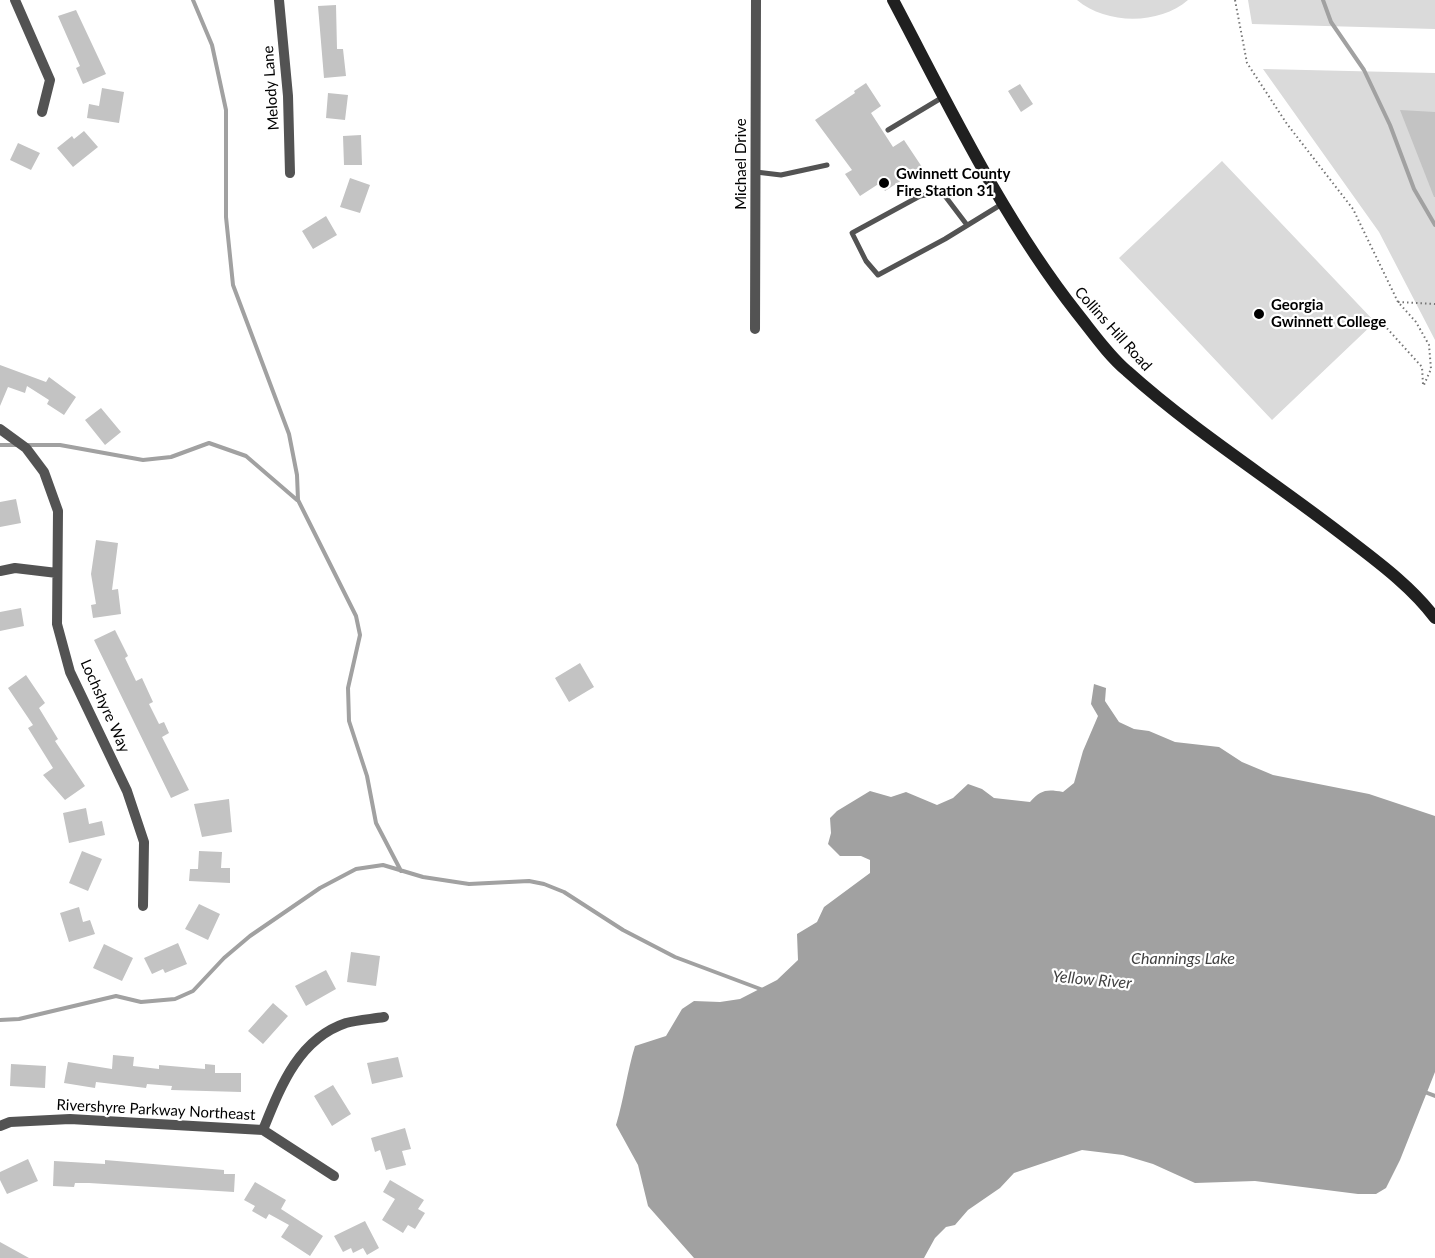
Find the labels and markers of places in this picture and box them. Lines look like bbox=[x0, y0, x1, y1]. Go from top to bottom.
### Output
place label: Gwinnett County Fire Station 31 bbox=[896, 165, 1010, 200]
marker: Gwinnett County Fire Station 31 bbox=[877, 176, 891, 190]
place label: Georgia Gwinnett College bbox=[1271, 296, 1386, 331]
marker: Georgia Gwinnett College bbox=[1252, 307, 1266, 321]

